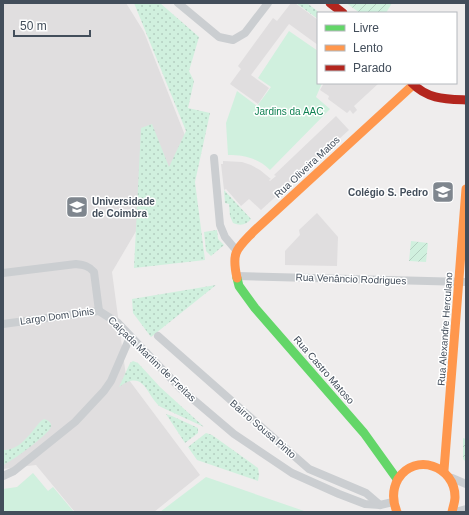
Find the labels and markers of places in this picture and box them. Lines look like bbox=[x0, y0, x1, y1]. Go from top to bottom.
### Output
school or university icon: Colégio S. Pedro bbox=[430, 179, 456, 205]
place label: Colégio S. Pedro bbox=[348, 187, 428, 198]
school or university icon: Universidade de Coimbra bbox=[64, 194, 90, 220]
place label: Universidade de Coimbra bbox=[92, 196, 155, 219]

